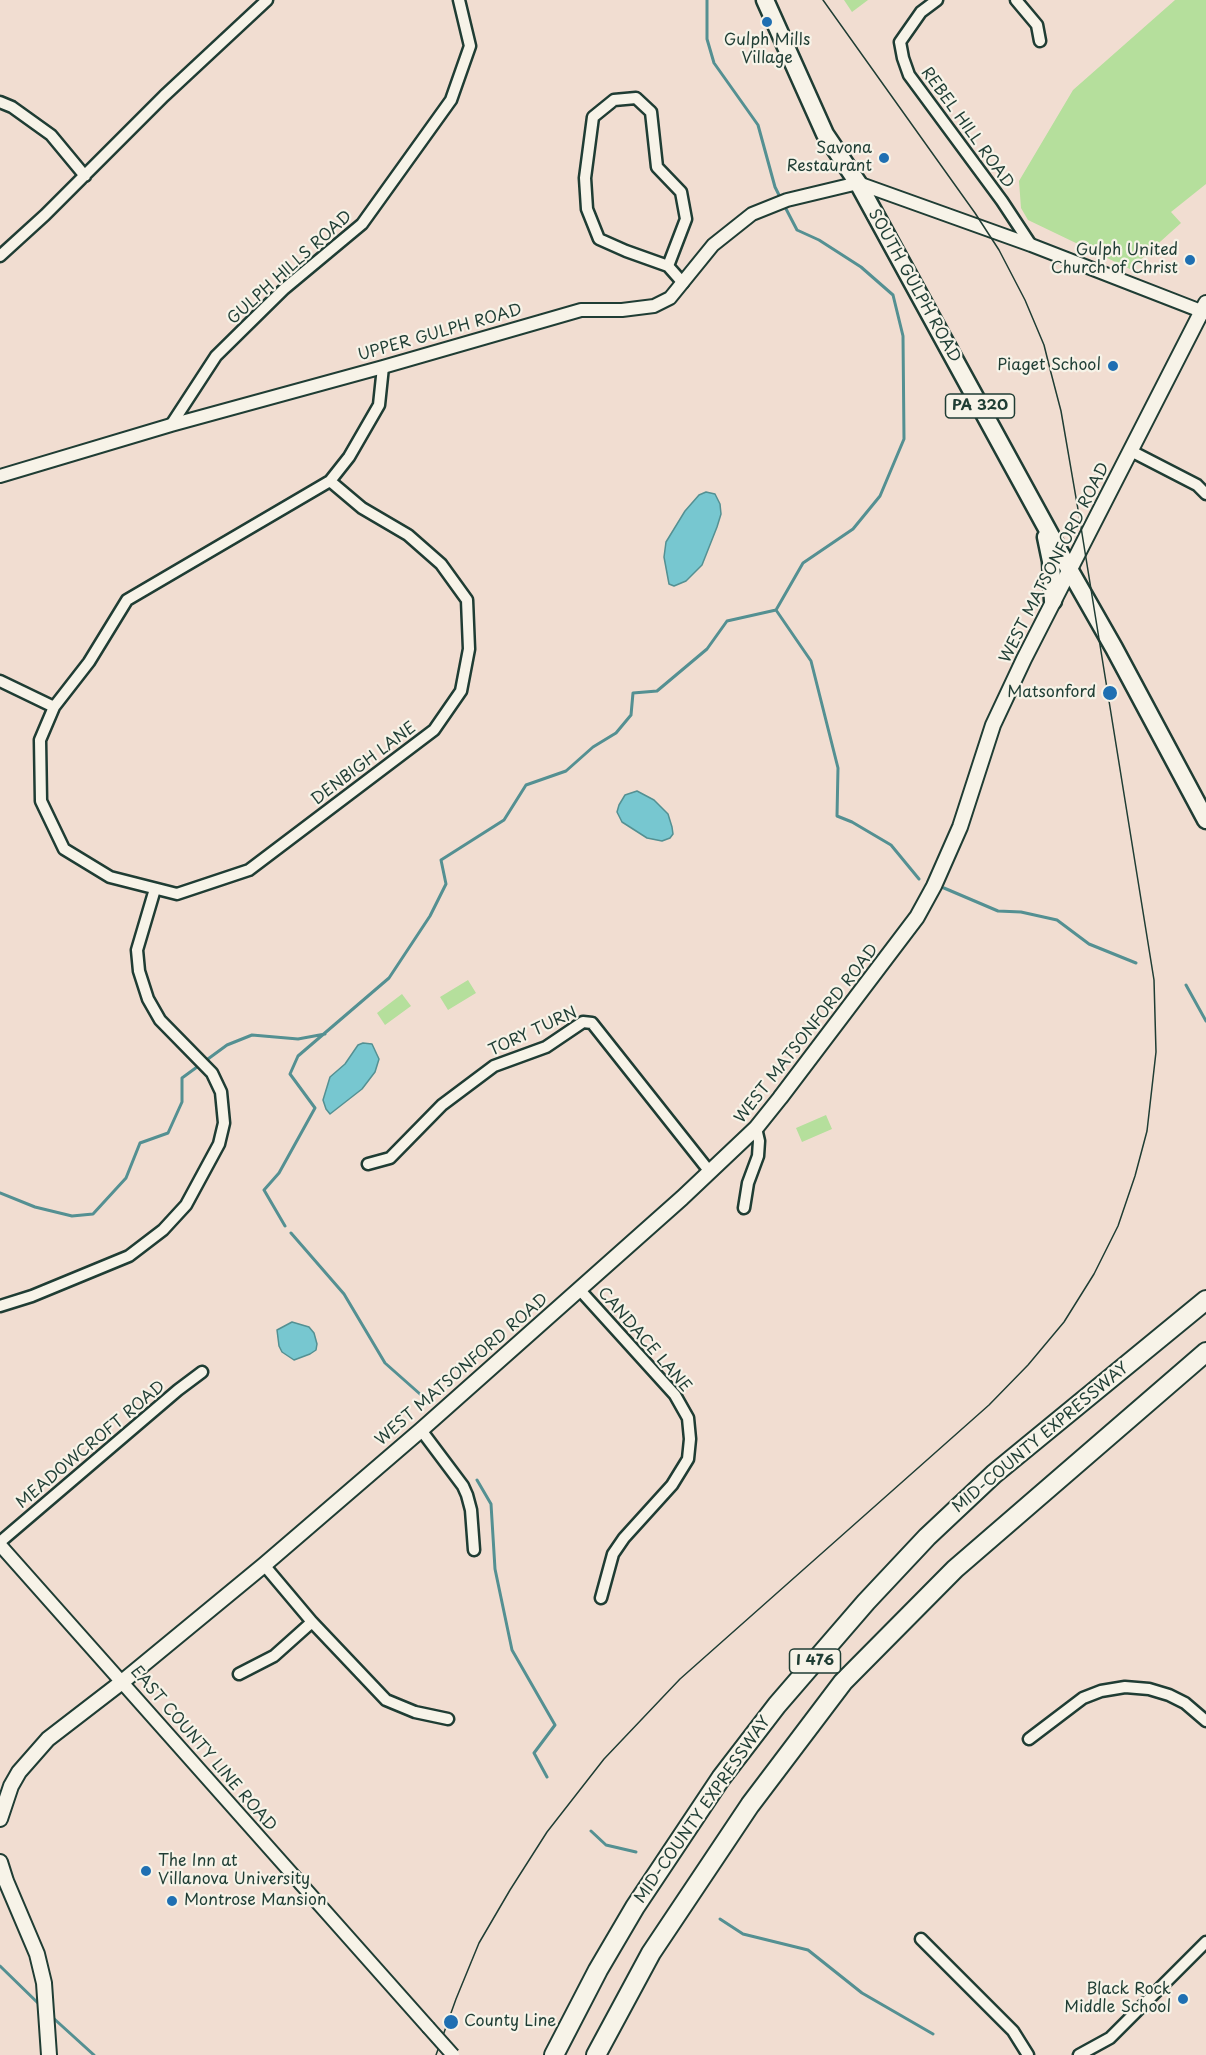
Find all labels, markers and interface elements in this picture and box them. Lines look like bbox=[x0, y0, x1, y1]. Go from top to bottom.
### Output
marker: Gulph Mills Village bbox=[760, 15, 774, 29]
place label: Gulph Mills Village bbox=[724, 31, 810, 69]
street label: REBEL HILL ROAD bbox=[917, 64, 1017, 192]
place label: Savona Restaurant bbox=[786, 139, 872, 177]
marker: Savona Restaurant bbox=[877, 151, 891, 165]
street label: SOUTH GULPH ROAD bbox=[864, 206, 964, 366]
street label: GULPH HILLS ROAD bbox=[224, 207, 356, 329]
place label: Gulph United Church of Christ bbox=[1051, 241, 1178, 279]
marker: Gulph United Church of Christ bbox=[1183, 253, 1197, 267]
street label: UPPER GULPH ROAD bbox=[356, 300, 524, 366]
place label: Piaget School bbox=[997, 356, 1101, 376]
marker: Piaget School bbox=[1106, 359, 1120, 373]
road number: PA 320 bbox=[946, 394, 1014, 418]
street label: WEST MATSONFORD ROAD bbox=[996, 460, 1114, 666]
place label: Matsonford bbox=[1007, 683, 1096, 703]
marker: Matsonford bbox=[1101, 684, 1119, 702]
street label: DENBIGH LANE bbox=[308, 718, 420, 810]
street label: WEST MATSONFORD ROAD bbox=[731, 941, 883, 1127]
street label: TORY TURN bbox=[486, 1003, 580, 1061]
street label: CANDACE LANE bbox=[593, 1284, 695, 1396]
street label: WEST MATSONFORD ROAD bbox=[372, 1290, 552, 1450]
street label: MID-COUNTY EXPRESSWAY bbox=[949, 1359, 1133, 1517]
street label: MEADOWCROFT ROAD bbox=[13, 1377, 169, 1513]
road number: I 476 bbox=[790, 1649, 840, 1673]
street label: EAST COUNTY LINE ROAD bbox=[126, 1662, 280, 1836]
street label: MID-COUNTY EXPRESSWAY bbox=[631, 1713, 775, 1907]
place label: The Inn at Villanova University bbox=[158, 1852, 310, 1890]
marker: The Inn at Villanova University bbox=[139, 1864, 153, 1878]
place label: Montrose Mansion bbox=[184, 1891, 327, 1911]
marker: Montrose Mansion bbox=[165, 1894, 179, 1908]
place label: Black Rock Middle School bbox=[1064, 1980, 1171, 2018]
marker: Black Rock Middle School bbox=[1176, 1992, 1190, 2006]
place label: County Line bbox=[464, 2012, 556, 2032]
marker: County Line bbox=[442, 2013, 460, 2031]

